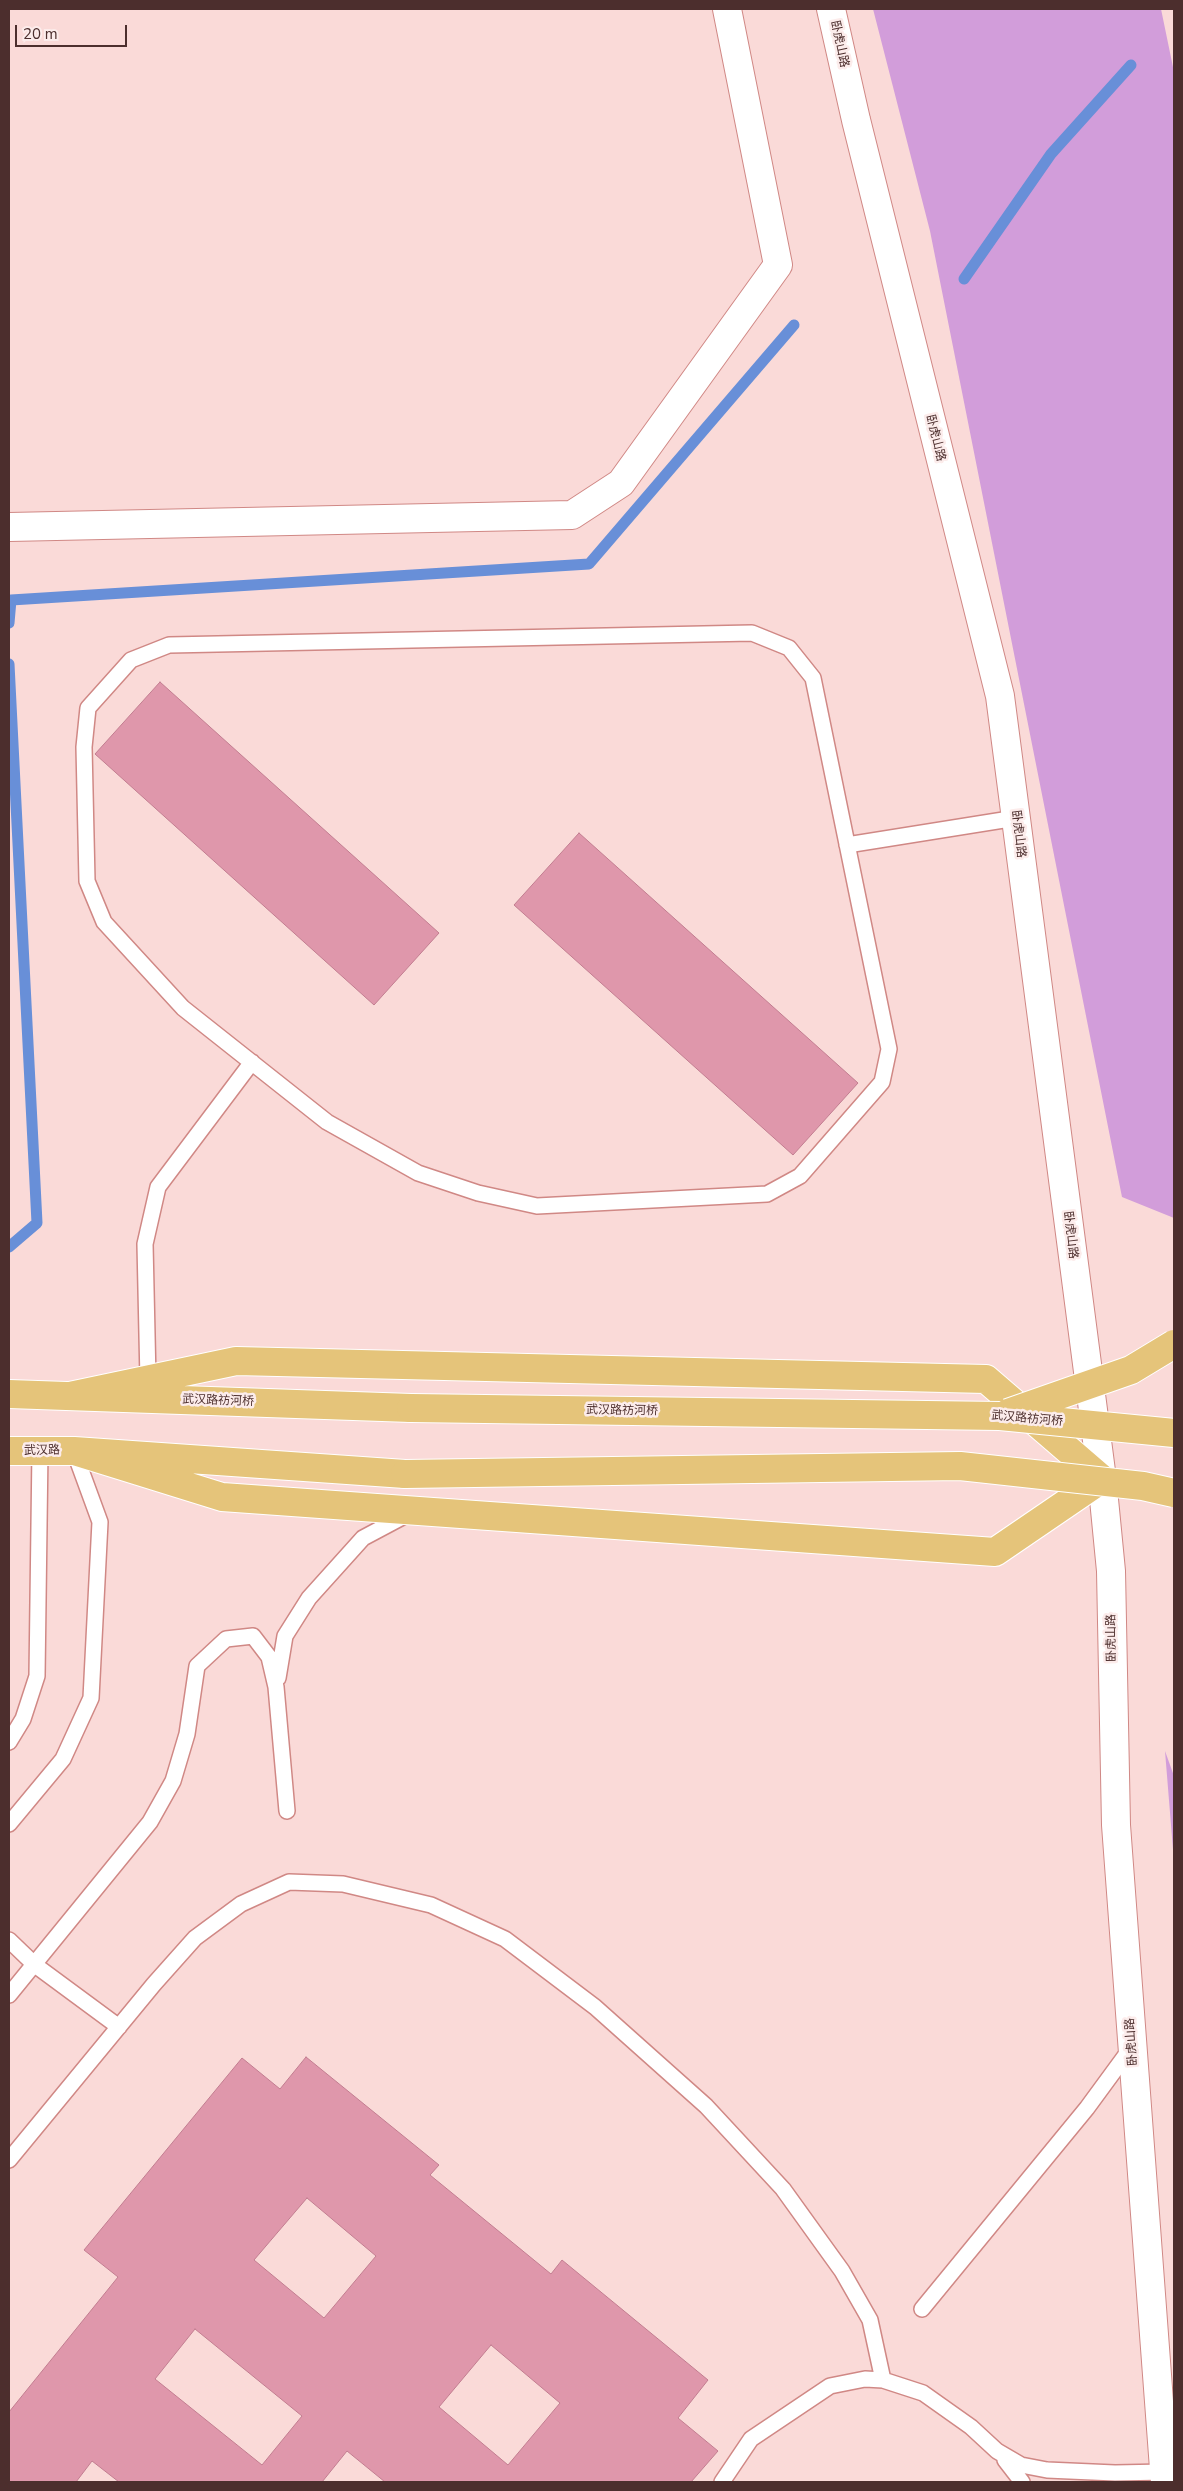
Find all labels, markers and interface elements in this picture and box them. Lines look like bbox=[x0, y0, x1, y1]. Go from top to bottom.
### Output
scale bar bbox=[18, 15, 130, 47]
street label: 卧虎山路 bbox=[827, 19, 851, 69]
text: 20 m bbox=[23, 24, 58, 44]
street label: 卧虎山路 bbox=[922, 413, 948, 463]
street label: 卧虎山路 bbox=[1008, 809, 1028, 859]
street label: 卧虎山路 bbox=[1060, 1210, 1080, 1260]
street label: 武汉路祊河桥 bbox=[182, 1393, 254, 1409]
street label: 武汉路祊河桥 bbox=[586, 1403, 658, 1419]
street label: 武汉路祊河桥 bbox=[991, 1409, 1063, 1429]
street label: 武汉路 bbox=[24, 1443, 60, 1459]
street label: 卧虎山路 bbox=[1104, 1614, 1120, 1662]
street label: 卧虎山路 bbox=[1123, 2018, 1141, 2066]

